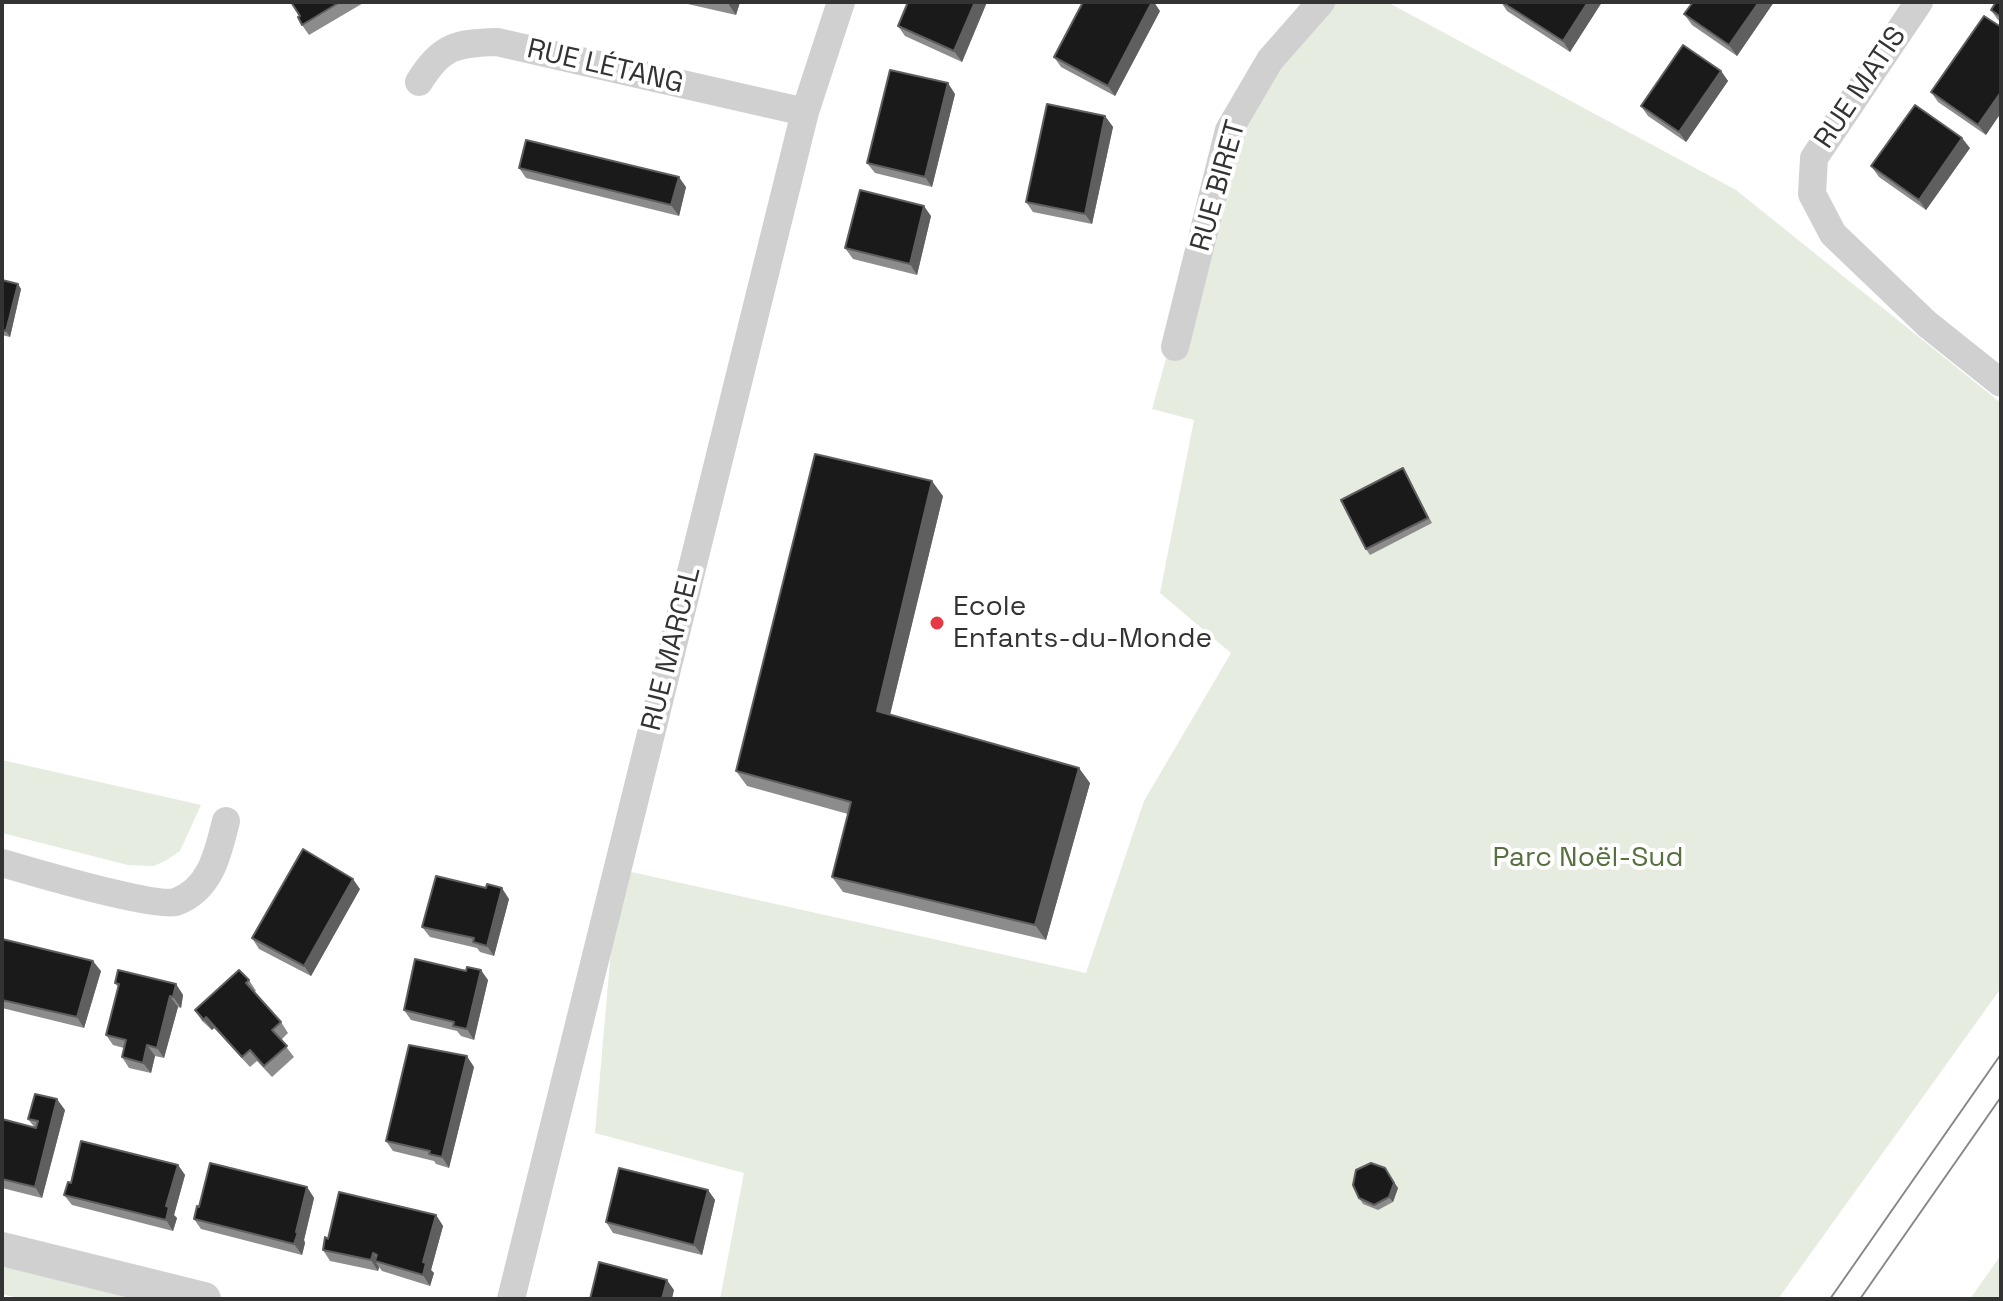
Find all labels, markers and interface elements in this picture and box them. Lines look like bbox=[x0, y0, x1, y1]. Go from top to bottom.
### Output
street label: RUE MATIS bbox=[1808, 21, 1914, 155]
street label: RUE LÉTANG bbox=[524, 33, 686, 101]
street label: RUE BIRET bbox=[1184, 117, 1254, 255]
street label: RUE MARCEL bbox=[635, 564, 709, 734]
place label: Ecole Enfants-du-Monde bbox=[953, 590, 1212, 656]
marker: Ecole Enfants-du-Monde bbox=[928, 614, 946, 632]
park label: Parc Noël-Sud bbox=[1492, 841, 1684, 875]

